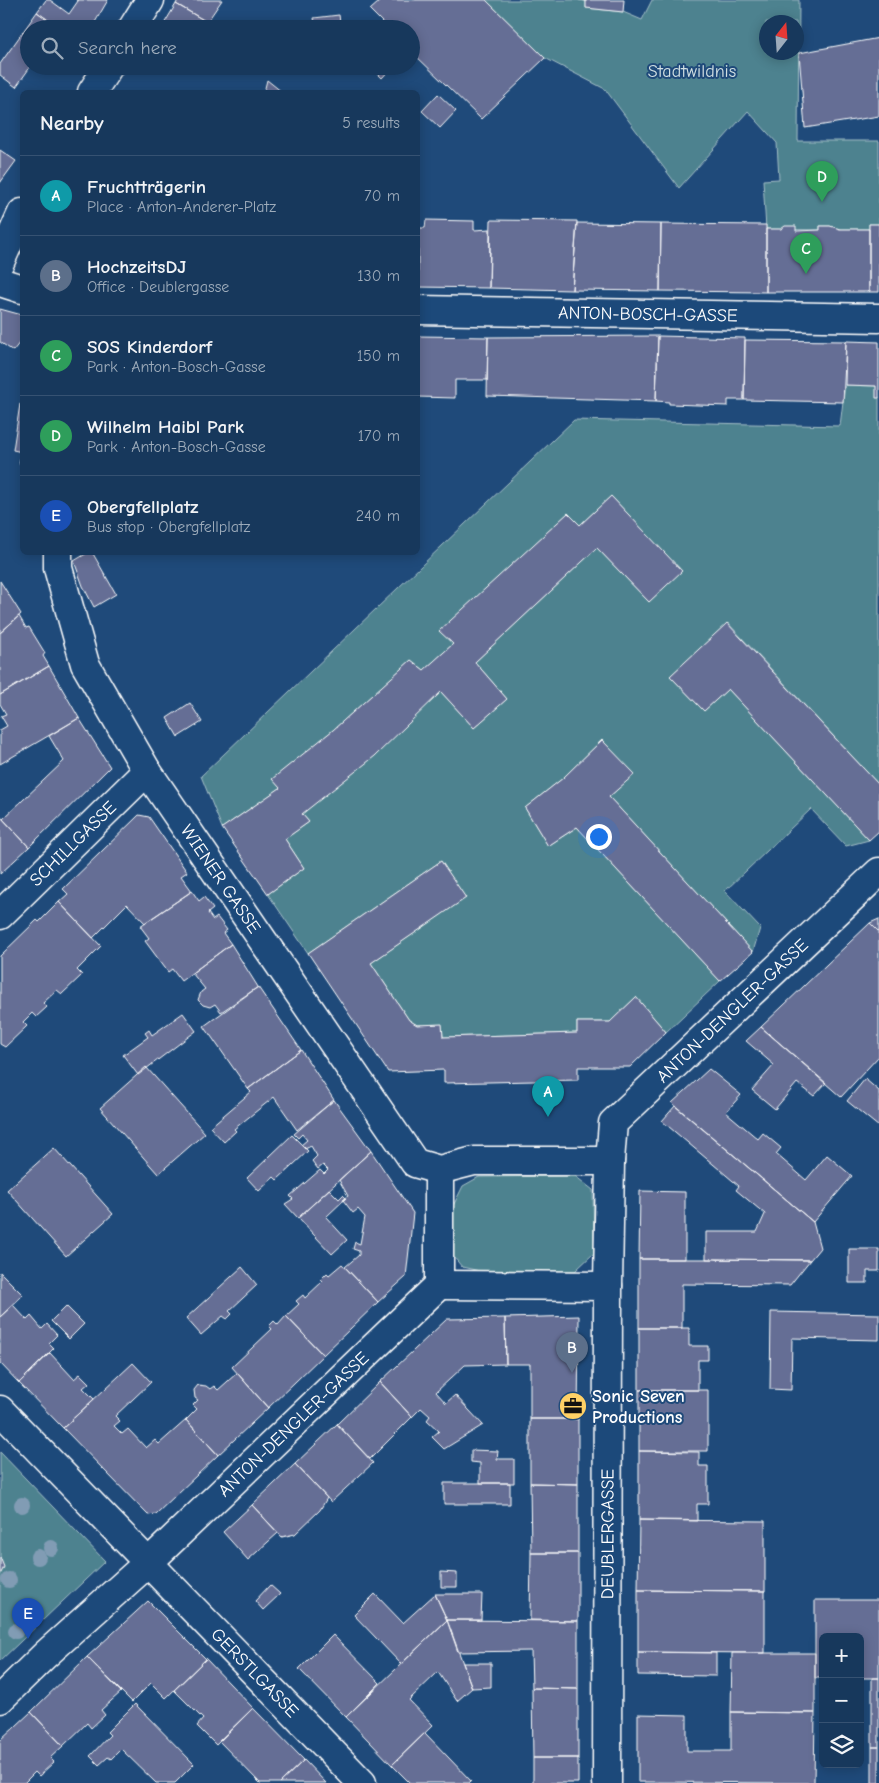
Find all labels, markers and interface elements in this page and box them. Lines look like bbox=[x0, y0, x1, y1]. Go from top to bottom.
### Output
north arrow bbox=[759, 15, 804, 60]
search box bbox=[20, 20, 420, 75]
icon: search bbox=[38, 34, 66, 62]
text: Search here bbox=[78, 37, 177, 59]
park label: Stadtwildnis bbox=[648, 61, 736, 82]
text: Nearby bbox=[40, 111, 104, 135]
text: 5 results bbox=[342, 114, 400, 132]
pin: D bbox=[806, 161, 838, 202]
text: Fruchtträgerin bbox=[87, 176, 206, 198]
text: A bbox=[52, 187, 60, 205]
text: 70 m bbox=[364, 187, 400, 205]
text: Place · Anton-Anderer-Platz bbox=[87, 198, 276, 216]
pin: C bbox=[790, 233, 822, 274]
text: HochzeitsDJ bbox=[87, 256, 186, 278]
text: B bbox=[51, 267, 61, 285]
text: 130 m bbox=[357, 267, 400, 285]
text: Office · Deublergasse bbox=[87, 278, 229, 296]
street label: ANTON-BOSCH-GASSE bbox=[558, 302, 738, 327]
text: SOS Kinderdorf bbox=[87, 336, 212, 358]
text: C bbox=[51, 347, 61, 365]
text: 150 m bbox=[357, 347, 400, 365]
text: Park · Anton-Bosch-Gasse bbox=[87, 358, 266, 376]
text: Wilhelm Haibl Park bbox=[87, 416, 244, 438]
text: D bbox=[51, 427, 61, 445]
text: 170 m bbox=[358, 427, 400, 445]
text: Park · Anton-Bosch-Gasse bbox=[87, 438, 266, 456]
text: Obergfellplatz bbox=[87, 496, 198, 518]
text: E bbox=[51, 507, 61, 525]
text: 240 m bbox=[356, 507, 400, 525]
text: Bus stop · Obergfellplatz bbox=[87, 518, 251, 536]
street label: SCHILLGASSE bbox=[26, 797, 121, 891]
street label: WIENER GASSE bbox=[176, 821, 265, 938]
your location bbox=[586, 824, 612, 850]
street label: ANTON-DENGLER-GASSE bbox=[652, 934, 813, 1087]
pin: A bbox=[532, 1076, 564, 1117]
pin: B bbox=[556, 1332, 588, 1373]
street label: ANTON-DENGLER-GASSE bbox=[214, 1348, 373, 1501]
place label: Sonic Seven Productions bbox=[592, 1386, 685, 1428]
office icon: Sonic Seven Productions bbox=[558, 1391, 588, 1421]
street label: DEUBLERGASSE bbox=[597, 1469, 619, 1599]
pin: E bbox=[12, 1598, 44, 1639]
street label: GERSTLGASSE bbox=[206, 1624, 303, 1722]
map controls bbox=[819, 1633, 864, 1768]
button: + bbox=[819, 1633, 864, 1678]
button: − bbox=[819, 1678, 864, 1723]
button: layers bbox=[819, 1723, 864, 1768]

